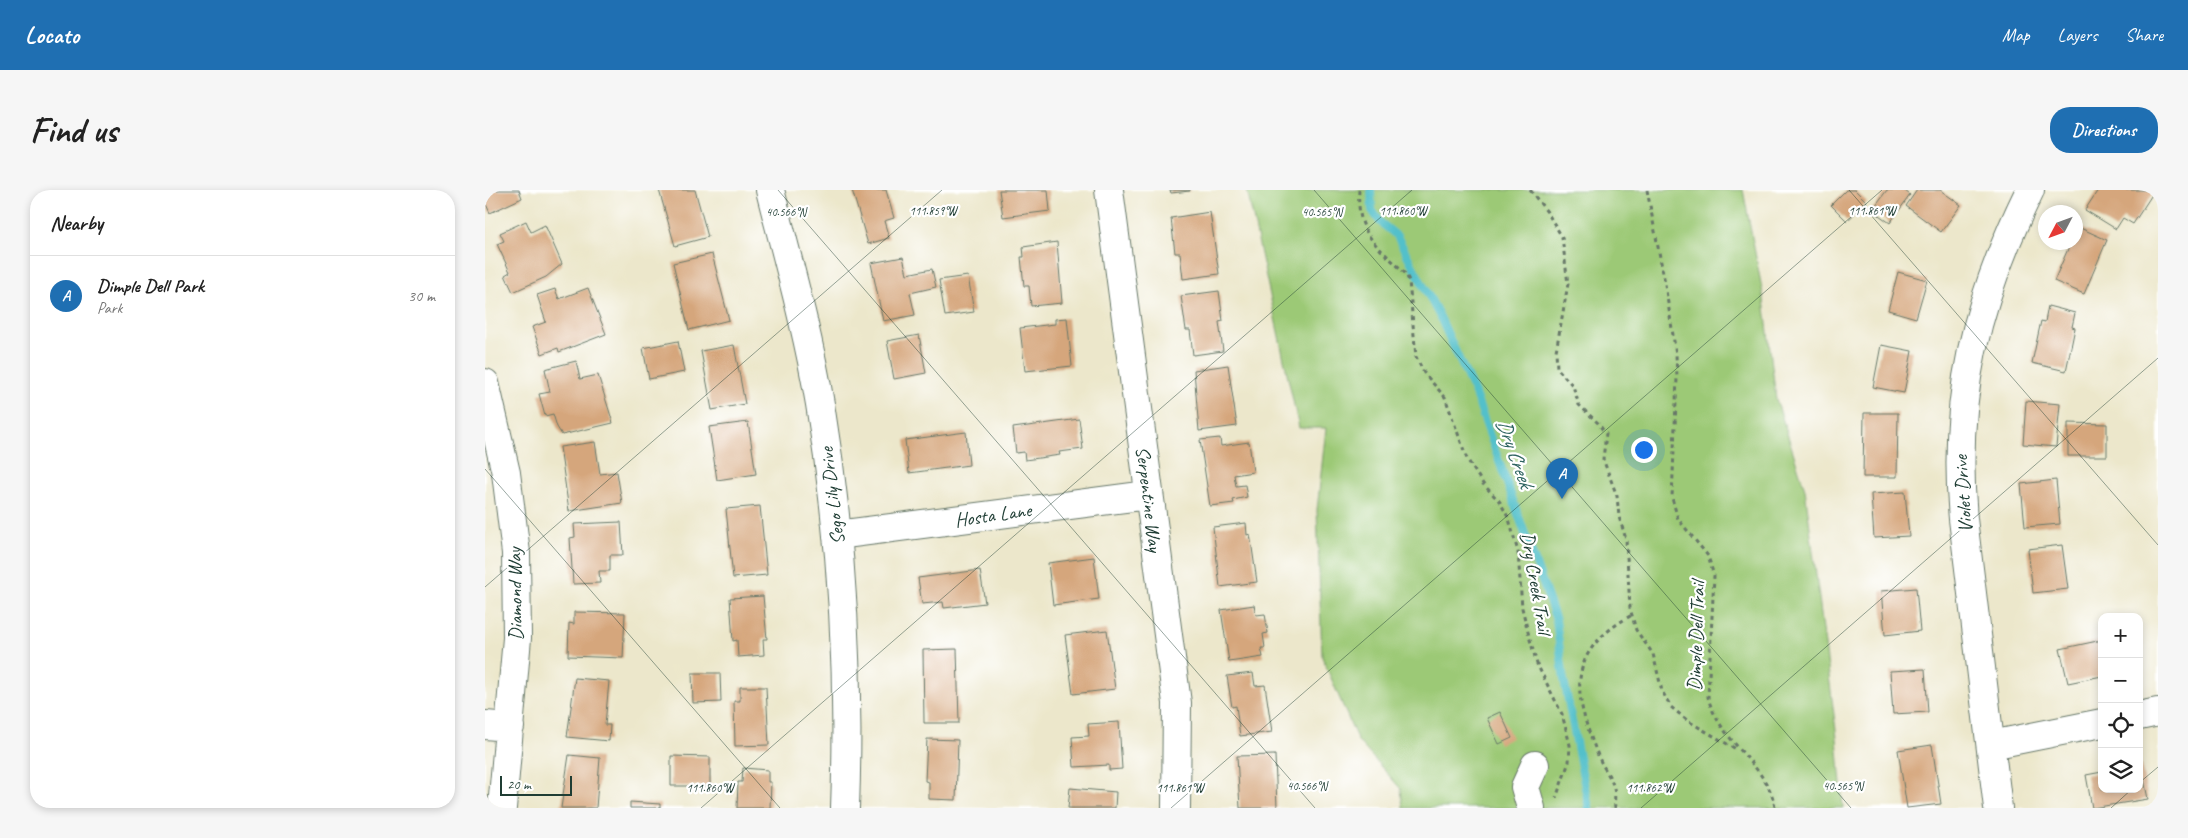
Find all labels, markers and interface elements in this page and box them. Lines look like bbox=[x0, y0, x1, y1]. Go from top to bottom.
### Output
text: Locato bbox=[25, 20, 79, 50]
text: Map bbox=[2002, 24, 2030, 46]
text: Layers bbox=[2058, 24, 2097, 46]
text: Share bbox=[2125, 24, 2163, 46]
button: Directions bbox=[2050, 107, 2158, 153]
text: Find us bbox=[30, 108, 117, 153]
text: 111.859°W bbox=[910, 203, 959, 219]
text: 111.860°W bbox=[1380, 203, 1429, 219]
text: 111.861°W bbox=[1849, 203, 1898, 219]
text: 40.566°N bbox=[766, 204, 808, 220]
text: 40.565°N bbox=[1302, 204, 1344, 220]
north arrow bbox=[2038, 205, 2083, 250]
text: Nearby bbox=[50, 210, 103, 236]
text: Dimple Dell Park bbox=[97, 274, 204, 298]
text: A bbox=[62, 286, 70, 306]
text: 30 m bbox=[408, 286, 435, 306]
text: Park bbox=[97, 298, 122, 318]
water label: Dry Creek bbox=[1491, 415, 1541, 494]
your location bbox=[1631, 437, 1657, 463]
street label: Sego Lily Drive bbox=[813, 444, 850, 546]
street label: Serpentine Way bbox=[1130, 445, 1168, 555]
street label: Violet Drive bbox=[1948, 453, 1978, 534]
pin: A bbox=[1546, 458, 1578, 499]
street label: Hosta Lane bbox=[953, 497, 1034, 533]
street label: Dry Creek Trail bbox=[1515, 530, 1558, 639]
street label: Diamond Way bbox=[502, 545, 528, 641]
street label: Dimple Dell Trail bbox=[1682, 577, 1711, 691]
map controls bbox=[2098, 613, 2143, 793]
button: + bbox=[2098, 613, 2143, 658]
button: − bbox=[2098, 658, 2143, 703]
button: locate bbox=[2098, 703, 2143, 748]
button: layers bbox=[2098, 748, 2143, 793]
scale bar bbox=[500, 773, 573, 796]
text: 20 m bbox=[507, 776, 531, 793]
text: 40.566°N bbox=[1287, 778, 1329, 794]
text: 40.565°N bbox=[1823, 778, 1865, 794]
text: 111.860°W bbox=[687, 780, 736, 796]
text: 111.861°W bbox=[1157, 780, 1206, 796]
text: 111.862°W bbox=[1627, 780, 1676, 796]

